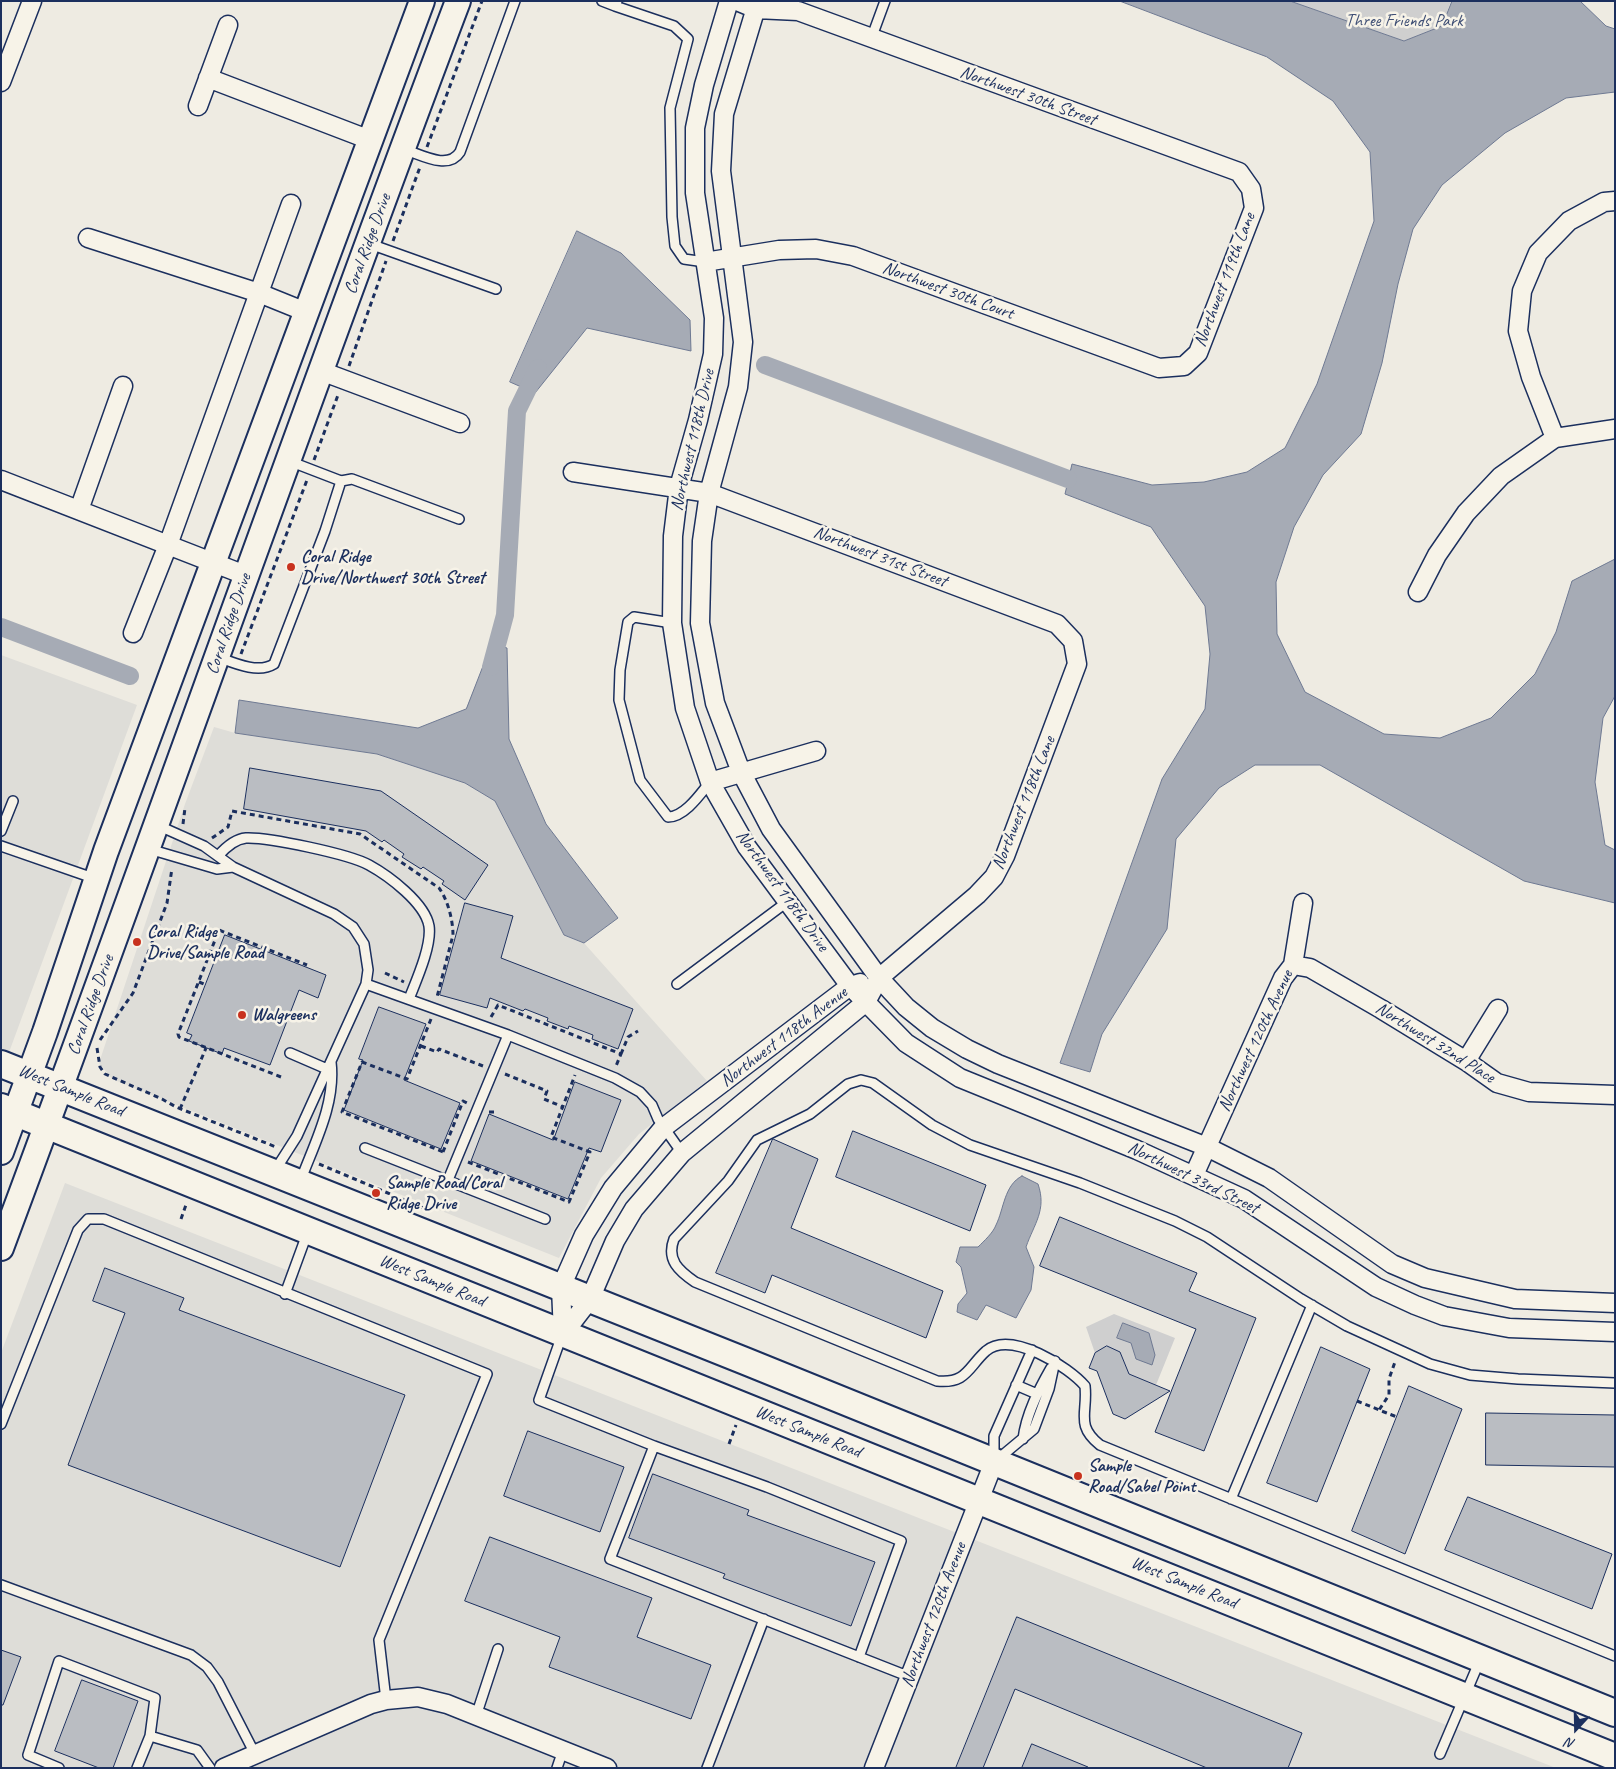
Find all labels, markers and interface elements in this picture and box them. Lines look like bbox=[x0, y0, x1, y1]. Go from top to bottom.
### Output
park label: Three Friends Park bbox=[1345, 10, 1463, 32]
street label: Northwest 30th Street bbox=[957, 61, 1099, 131]
street label: Coral Ridge Drive bbox=[340, 191, 396, 297]
street label: Northwest 119th Lane bbox=[1190, 210, 1260, 350]
street label: Northwest 30th Court bbox=[879, 257, 1017, 325]
street label: Northwest 118th Drive bbox=[666, 367, 720, 513]
street label: Northwest 31st Street bbox=[810, 522, 950, 592]
place label: Coral Ridge Drive/Northwest 30th Street bbox=[301, 546, 485, 588]
marker: Coral Ridge Drive/Northwest 30th Street bbox=[285, 561, 297, 573]
street label: Coral Ridge Drive bbox=[202, 571, 256, 677]
street label: Northwest 118th Lane bbox=[987, 733, 1061, 873]
street label: Northwest 118th Drive bbox=[731, 826, 833, 956]
place label: Coral Ridge Drive/Sample Road bbox=[147, 921, 264, 964]
marker: Coral Ridge Drive/Sample Road bbox=[131, 936, 143, 948]
street label: Coral Ridge Drive bbox=[63, 952, 119, 1058]
street label: Northwest 120th Avenue bbox=[1214, 967, 1298, 1115]
street label: Northwest 118th Avenue bbox=[716, 982, 852, 1092]
street label: Northwest 32nd Place bbox=[1371, 998, 1499, 1088]
place label: Walgreens bbox=[252, 1004, 316, 1026]
marker: Walgreens bbox=[236, 1009, 248, 1021]
street label: West Sample Road bbox=[15, 1060, 127, 1122]
street label: Northwest 33rd Street bbox=[1124, 1137, 1262, 1219]
place label: Sample Road/Coral Ridge Drive bbox=[386, 1172, 502, 1214]
marker: Sample Road/Coral Ridge Drive bbox=[370, 1187, 382, 1199]
street label: West Sample Road bbox=[376, 1250, 488, 1312]
street label: West Sample Road bbox=[752, 1401, 864, 1463]
place label: Sample Road/Sabel Point bbox=[1088, 1455, 1195, 1498]
marker: Sample Road/Sabel Point bbox=[1072, 1470, 1084, 1482]
street label: Northwest 120th Avenue bbox=[896, 1539, 972, 1691]
street label: West Sample Road bbox=[1128, 1552, 1240, 1614]
north arrow bbox=[1551, 1704, 1601, 1754]
text: N bbox=[1563, 1734, 1578, 1753]

